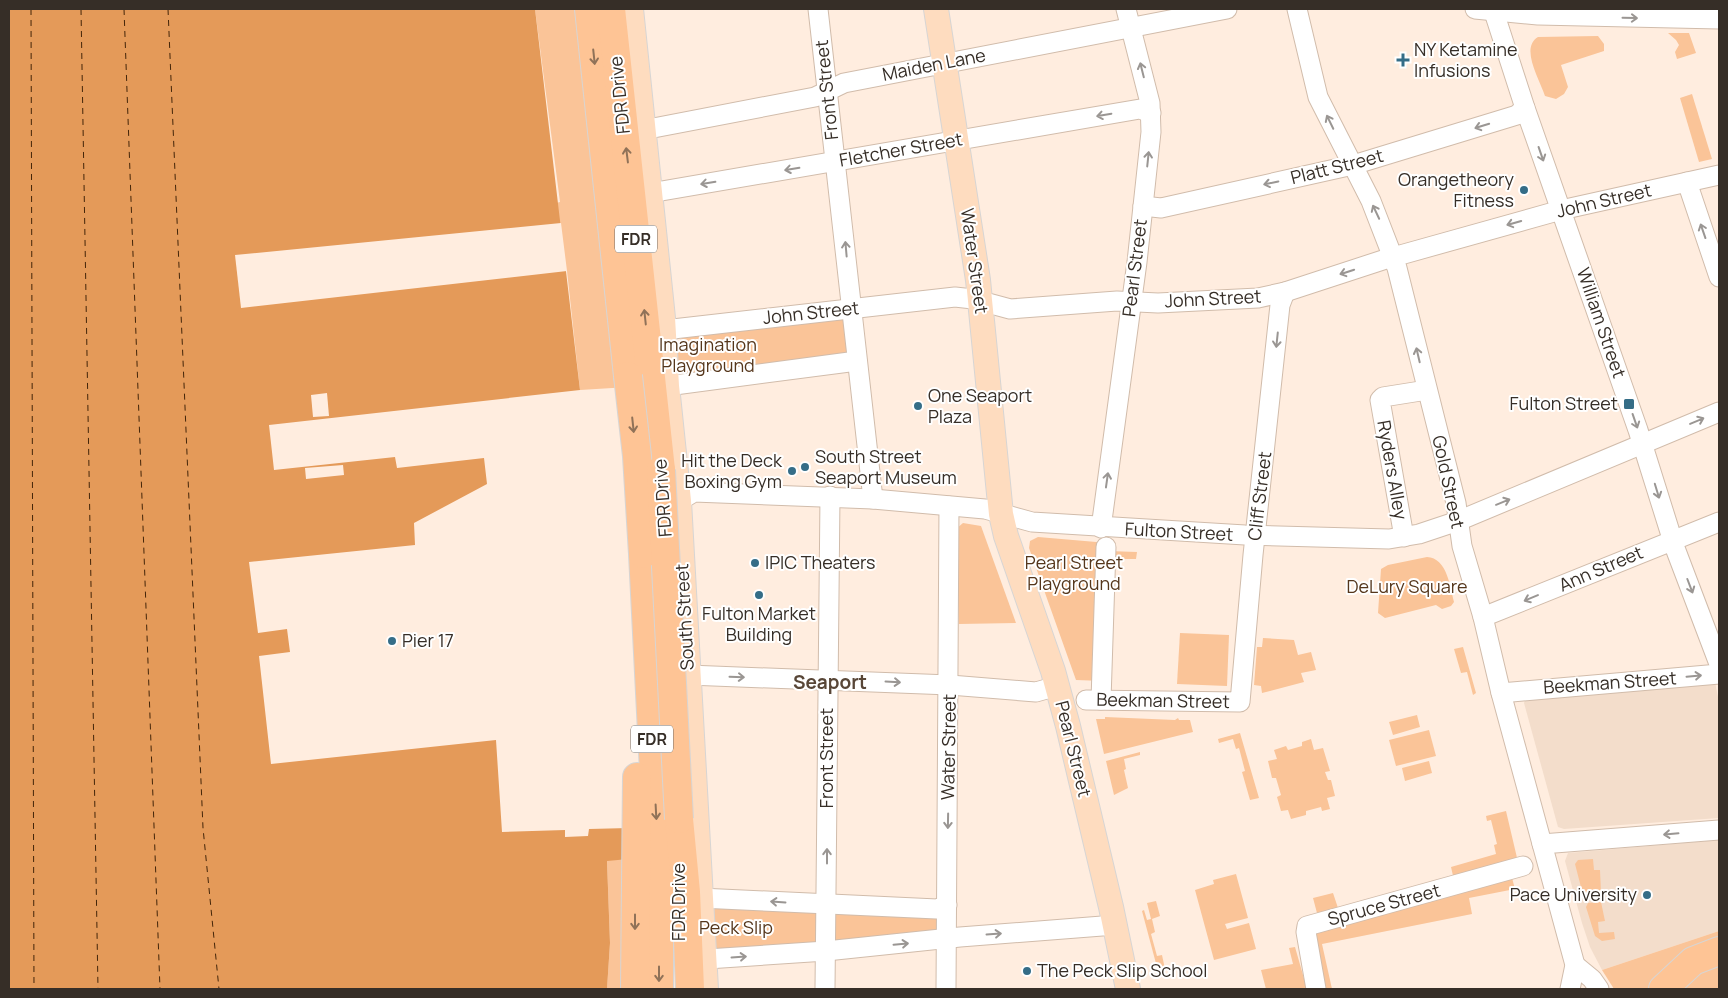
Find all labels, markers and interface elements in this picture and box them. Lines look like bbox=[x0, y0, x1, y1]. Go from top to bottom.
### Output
one-way arrow bbox=[1622, 13, 1638, 23]
place label: NY Ketamine Infusions bbox=[1414, 37, 1518, 82]
street label: Front Street bbox=[809, 39, 843, 141]
street label: Maiden Lane bbox=[880, 42, 988, 86]
one-way arrow bbox=[589, 49, 599, 65]
marker: NY Ketamine Infusions bbox=[1396, 53, 1410, 67]
street label: FDR Drive bbox=[603, 55, 635, 135]
one-way arrow bbox=[1137, 62, 1146, 78]
one-way arrow bbox=[1096, 111, 1112, 121]
one-way arrow bbox=[1325, 115, 1334, 130]
one-way arrow bbox=[1474, 122, 1490, 132]
street label: Fletcher Street bbox=[837, 126, 964, 172]
street label: Platt Street bbox=[1288, 143, 1386, 189]
one-way arrow bbox=[1537, 145, 1546, 161]
one-way arrow bbox=[622, 148, 632, 164]
one-way arrow bbox=[1143, 152, 1153, 168]
one-way arrow bbox=[784, 165, 800, 175]
place label: Orangetheory Fitness bbox=[1398, 167, 1514, 212]
street label: John Street bbox=[1554, 177, 1654, 223]
one-way arrow bbox=[701, 178, 717, 188]
one-way arrow bbox=[1264, 179, 1280, 188]
marker: Orangetheory Fitness bbox=[1518, 184, 1530, 196]
one-way arrow bbox=[1370, 205, 1380, 220]
street label: Water Street bbox=[956, 207, 994, 315]
street label: Pearl Street bbox=[1116, 218, 1152, 318]
one-way arrow bbox=[1506, 219, 1522, 228]
one-way arrow bbox=[1698, 223, 1708, 239]
road number: FDR bbox=[615, 225, 657, 252]
one-way arrow bbox=[841, 242, 851, 258]
street label: William Street bbox=[1572, 264, 1632, 381]
one-way arrow bbox=[1340, 267, 1356, 277]
street label: John Street bbox=[1164, 283, 1262, 313]
street label: John Street bbox=[761, 295, 860, 329]
one-way arrow bbox=[640, 309, 650, 325]
one-way arrow bbox=[1272, 331, 1282, 347]
park label: Imagination Playground bbox=[659, 332, 757, 377]
one-way arrow bbox=[1413, 347, 1422, 363]
place label: One Seaport Plaza bbox=[928, 383, 1032, 428]
place label: Fulton Street bbox=[1509, 391, 1618, 415]
marker: Fulton Street bbox=[1622, 397, 1636, 411]
marker: One Seaport Plaza bbox=[912, 400, 924, 412]
one-way arrow bbox=[1631, 413, 1640, 428]
one-way arrow bbox=[1689, 416, 1704, 426]
one-way arrow bbox=[628, 417, 638, 433]
street label: Ryders Alley bbox=[1372, 418, 1414, 522]
street label: Gold Street bbox=[1427, 433, 1471, 531]
place label: South Street Seaport Museum bbox=[815, 444, 957, 489]
place label: Hit the Deck Boxing Gym bbox=[681, 448, 783, 493]
street label: Cliff Street bbox=[1242, 450, 1276, 542]
street label: FDR Drive bbox=[647, 458, 677, 538]
marker: South Street Seaport Museum bbox=[799, 461, 811, 473]
marker: Hit the Deck Boxing Gym bbox=[786, 465, 798, 477]
one-way arrow bbox=[1102, 472, 1112, 488]
one-way arrow bbox=[1653, 483, 1663, 499]
one-way arrow bbox=[1495, 497, 1510, 507]
street label: Fulton Street bbox=[1124, 516, 1234, 546]
street label: Ann Street bbox=[1555, 540, 1646, 597]
place label: IPIC Theaters bbox=[765, 550, 875, 574]
park label: Pearl Street Playground bbox=[1025, 550, 1123, 595]
marker: IPIC Theaters bbox=[749, 557, 761, 569]
street label: South Street bbox=[669, 563, 699, 671]
park label: DeLury Square bbox=[1346, 574, 1468, 598]
one-way arrow bbox=[1686, 577, 1695, 593]
marker: Fulton Market Building bbox=[753, 589, 765, 601]
one-way arrow bbox=[1524, 594, 1539, 604]
place label: Fulton Market Building bbox=[702, 601, 816, 646]
place label: Pier 17 bbox=[402, 628, 454, 652]
marker: Pier 17 bbox=[386, 635, 398, 647]
street label: Beekman Street bbox=[1543, 665, 1677, 699]
district label: Seaport bbox=[793, 669, 867, 695]
one-way arrow bbox=[1686, 671, 1702, 681]
one-way arrow bbox=[728, 672, 744, 681]
one-way arrow bbox=[885, 678, 901, 687]
street label: Beekman Street bbox=[1096, 687, 1230, 713]
street label: Water Street bbox=[935, 694, 961, 800]
street label: Pearl Street bbox=[1050, 698, 1098, 799]
street label: Front Street bbox=[814, 708, 838, 808]
road number: FDR bbox=[631, 726, 673, 752]
one-way arrow bbox=[651, 804, 660, 820]
one-way arrow bbox=[943, 812, 953, 829]
one-way arrow bbox=[1663, 829, 1679, 839]
one-way arrow bbox=[822, 848, 832, 864]
street label: FDR Drive bbox=[666, 863, 690, 941]
street label: Spruce Street bbox=[1325, 877, 1443, 931]
place label: Pace University bbox=[1510, 882, 1637, 906]
marker: Pace University bbox=[1641, 889, 1653, 901]
one-way arrow bbox=[771, 897, 787, 906]
one-way arrow bbox=[630, 914, 640, 930]
park label: Peck Slip bbox=[699, 915, 773, 939]
one-way arrow bbox=[986, 930, 1002, 939]
one-way arrow bbox=[893, 939, 909, 949]
one-way arrow bbox=[731, 952, 747, 962]
place label: The Peck Slip School bbox=[1037, 958, 1207, 982]
marker: The Peck Slip School bbox=[1021, 965, 1033, 977]
one-way arrow bbox=[654, 966, 664, 982]

